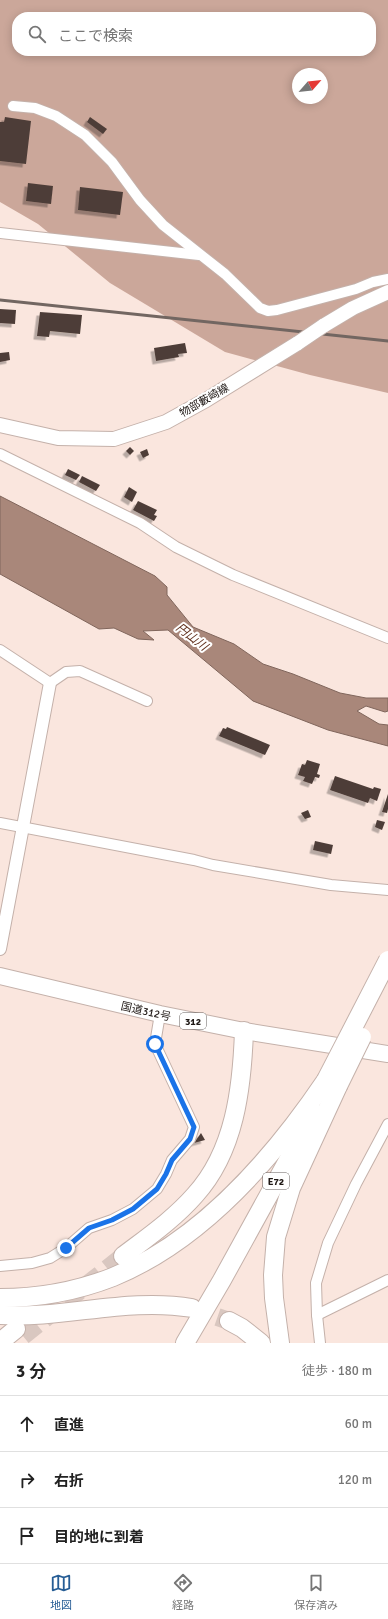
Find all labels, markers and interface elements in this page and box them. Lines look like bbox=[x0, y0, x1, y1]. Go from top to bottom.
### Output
search box bbox=[12, 12, 376, 56]
icon: search bbox=[26, 23, 48, 45]
text: ここで検索 bbox=[58, 27, 133, 45]
north arrow bbox=[292, 68, 328, 104]
street label: 物部藪崎線 bbox=[177, 381, 231, 420]
water label: 円山川 bbox=[173, 620, 212, 656]
street label: 国道312号 bbox=[120, 999, 172, 1024]
road number: 312 bbox=[180, 1013, 206, 1029]
route start bbox=[146, 1035, 164, 1053]
road number: E72 bbox=[263, 1173, 289, 1189]
route end bbox=[57, 1239, 75, 1257]
text: 3 分 bbox=[16, 1361, 46, 1382]
text: 徒歩 · 180 m bbox=[302, 1363, 372, 1379]
icon: ahead bbox=[16, 1413, 38, 1435]
text: 直進 bbox=[54, 1416, 84, 1434]
text: 60 m bbox=[345, 1416, 372, 1432]
icon: right bbox=[16, 1469, 38, 1491]
text: 右折 bbox=[54, 1472, 84, 1490]
text: 120 m bbox=[338, 1472, 372, 1488]
icon: arrive bbox=[16, 1525, 38, 1547]
text: 目的地に到着 bbox=[54, 1528, 144, 1546]
tab: 地図 bbox=[50, 1572, 72, 1612]
tab: 経路 bbox=[172, 1572, 194, 1612]
tab: 保存済み bbox=[294, 1572, 338, 1612]

